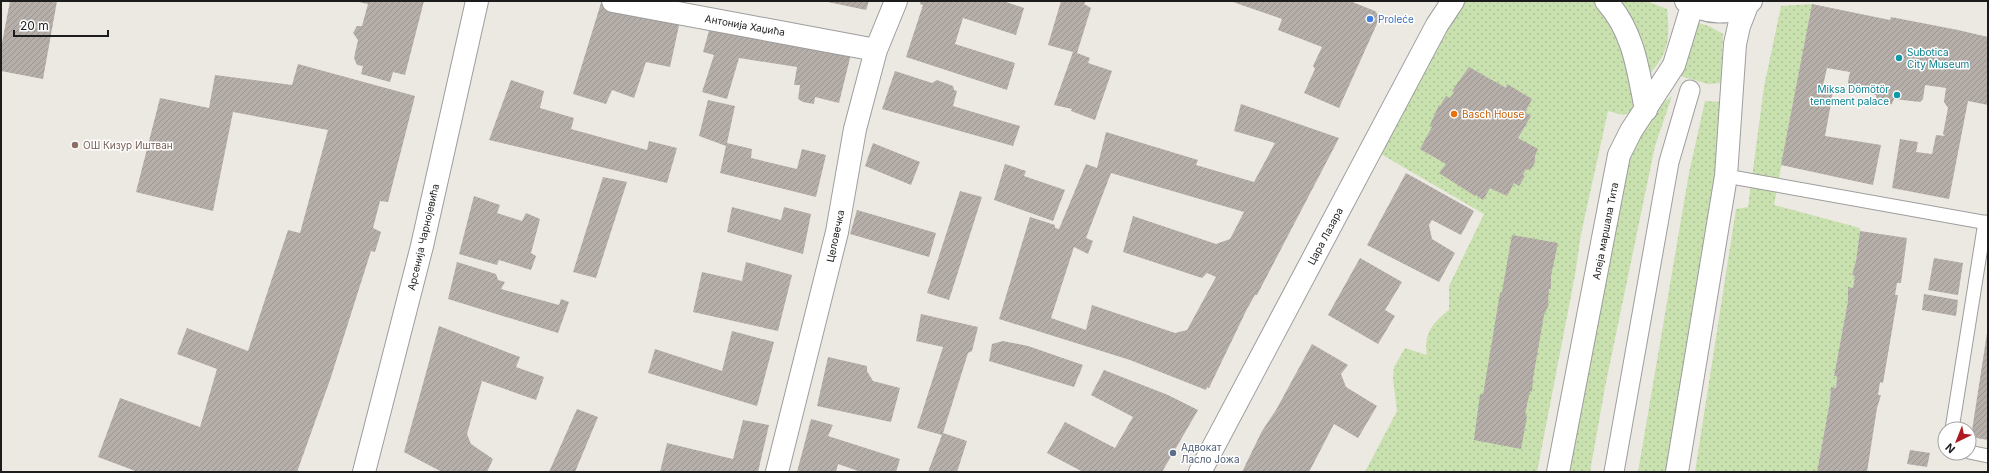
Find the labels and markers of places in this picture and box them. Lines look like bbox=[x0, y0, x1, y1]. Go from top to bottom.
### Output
place label: Proleće bbox=[1378, 13, 1414, 25]
marker: Proleće bbox=[1365, 14, 1375, 24]
place label: Subotica City Museum bbox=[1907, 46, 1969, 70]
marker: Subotica City Museum bbox=[1894, 53, 1904, 63]
place label: Miksa Dömötör tenement palace bbox=[1810, 83, 1889, 107]
marker: Miksa Dömötör tenement palace bbox=[1892, 90, 1902, 100]
place label: Basch House bbox=[1462, 108, 1524, 120]
marker: Basch House bbox=[1449, 109, 1459, 119]
place label: ОШ Кизур Иштван bbox=[83, 139, 173, 151]
marker: ОШ Кизур Иштван bbox=[70, 140, 80, 150]
place label: Адвокат Ласло Јожа bbox=[1181, 441, 1240, 465]
marker: Адвокат Ласло Јожа bbox=[1168, 448, 1178, 458]

